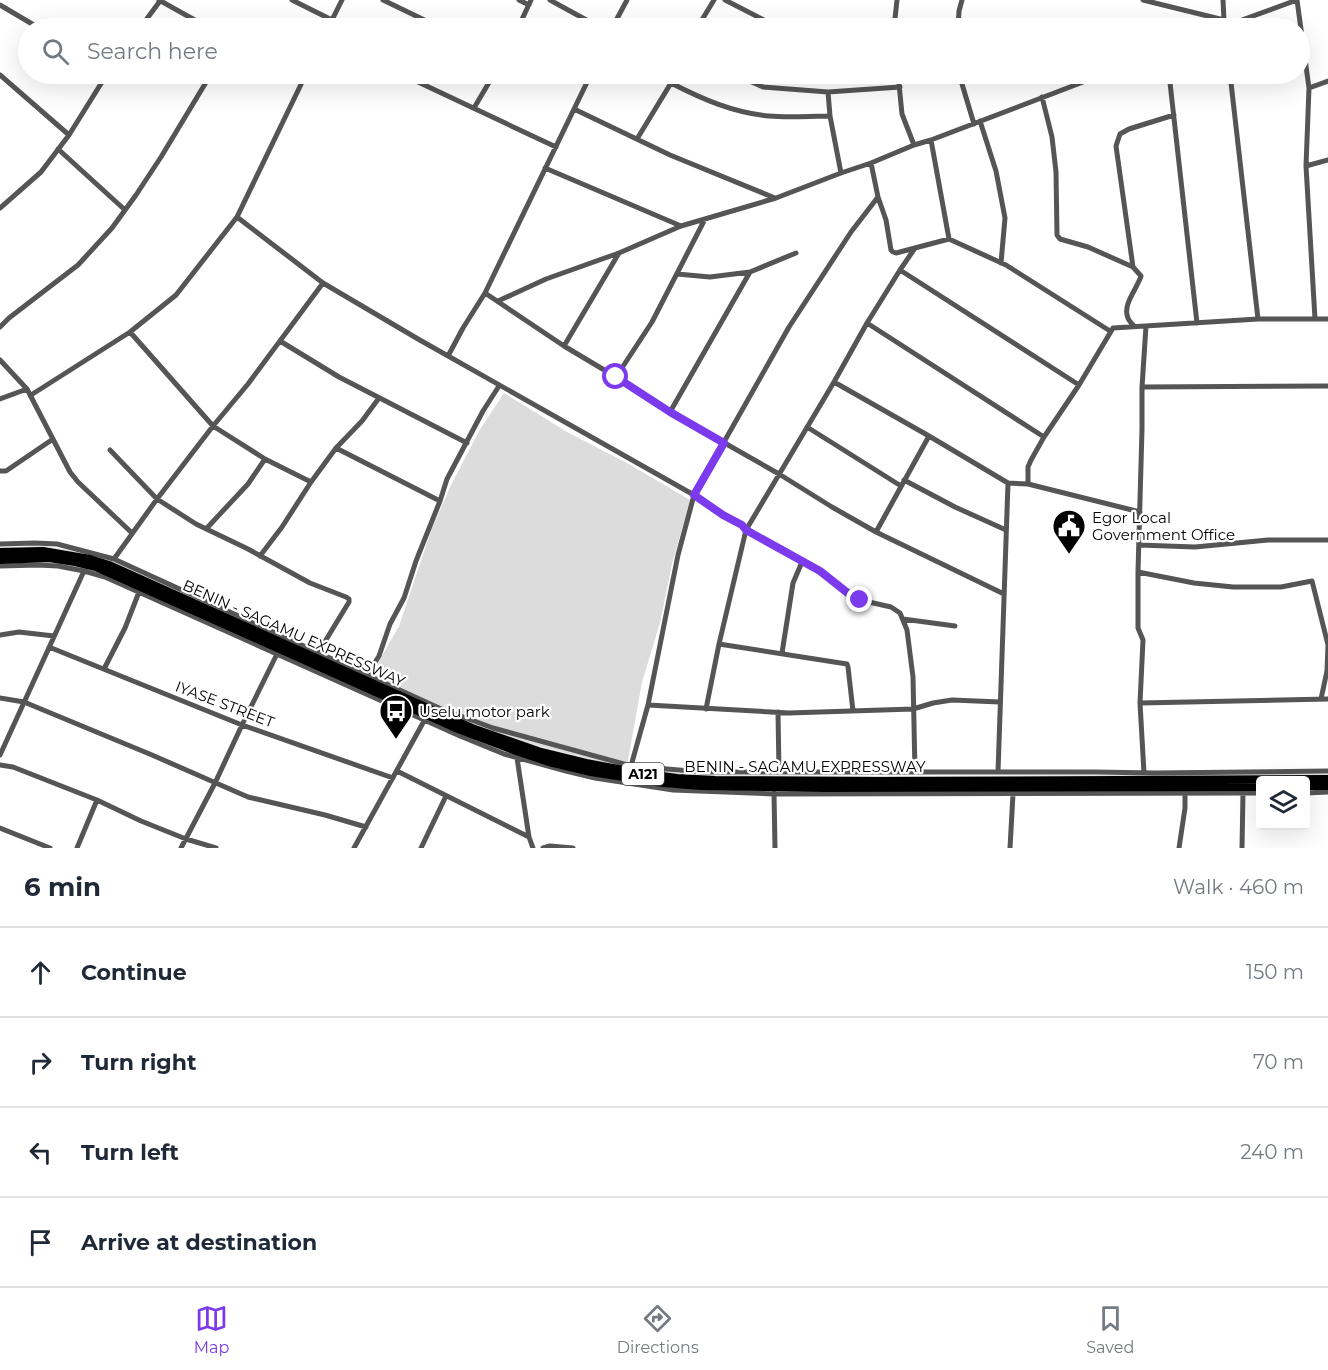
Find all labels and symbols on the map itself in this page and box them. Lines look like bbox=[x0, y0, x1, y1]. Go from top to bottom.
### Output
route start bbox=[602, 363, 628, 389]
public building icon: Egor Local Government Office bbox=[1051, 508, 1087, 555]
place label: Egor Local Government Office bbox=[1092, 508, 1235, 544]
street label: BENIN - SAGAMU EXPRESSWAY bbox=[180, 575, 409, 691]
route end bbox=[846, 586, 872, 612]
street label: IYASE STREET bbox=[173, 676, 277, 732]
bus stop icon: Uselu motor park bbox=[378, 693, 414, 740]
place label: Uselu motor park bbox=[419, 702, 550, 721]
street label: BENIN - SAGAMU EXPRESSWAY bbox=[684, 757, 926, 776]
road number: A121 bbox=[622, 763, 664, 785]

